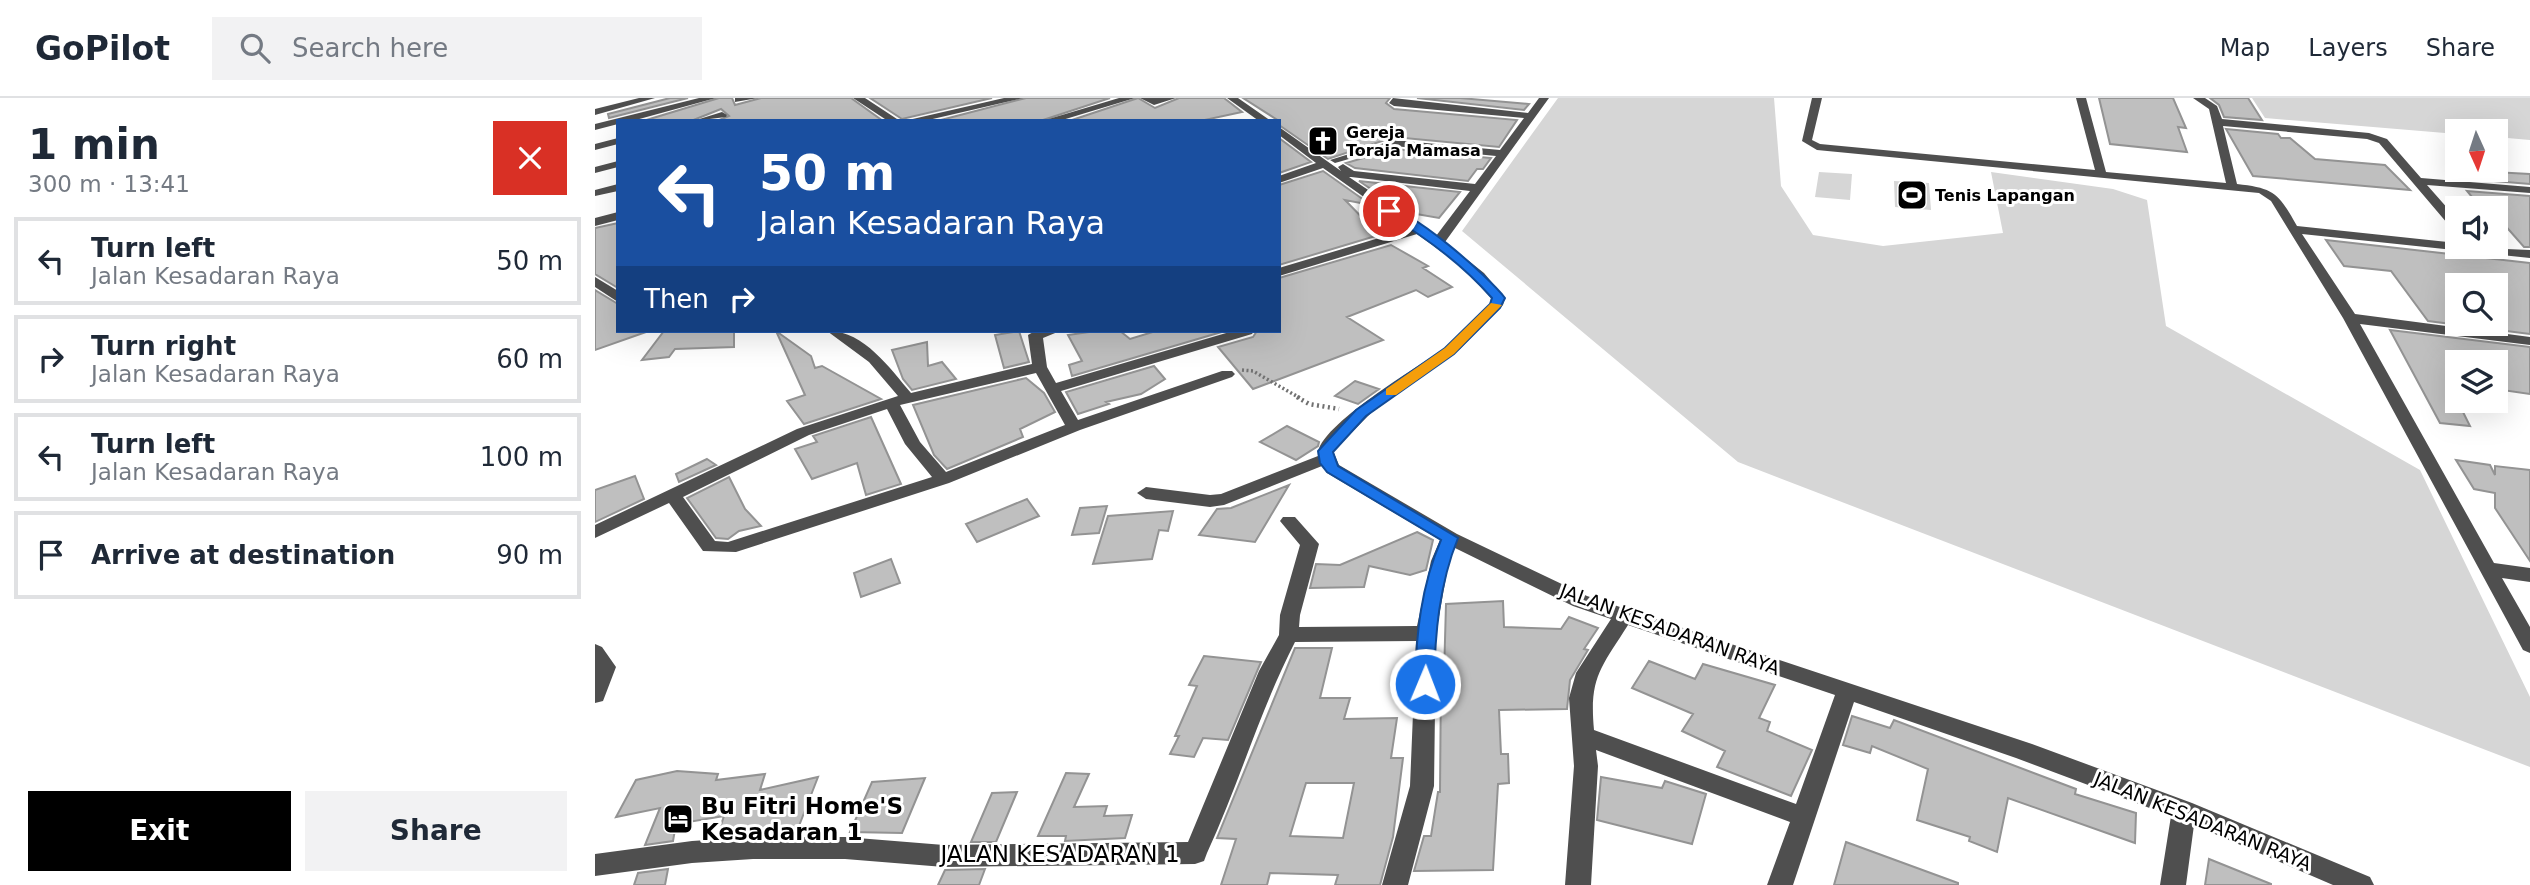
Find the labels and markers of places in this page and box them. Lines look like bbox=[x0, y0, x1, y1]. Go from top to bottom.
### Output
place label: Gereja Toraja Mamasa bbox=[1346, 123, 1481, 160]
church icon: Gereja Toraja Mamasa bbox=[1306, 124, 1340, 158]
sports icon: Tenis Lapangan bbox=[1895, 178, 1929, 212]
pin bbox=[1359, 181, 1419, 241]
place label: Tenis Lapangan bbox=[1935, 186, 2075, 205]
place label: Bu Fitri Home'S Kesadaran 1 bbox=[701, 793, 903, 845]
hotel icon: Bu Fitri Home'S Kesadaran 1 bbox=[661, 802, 695, 836]

